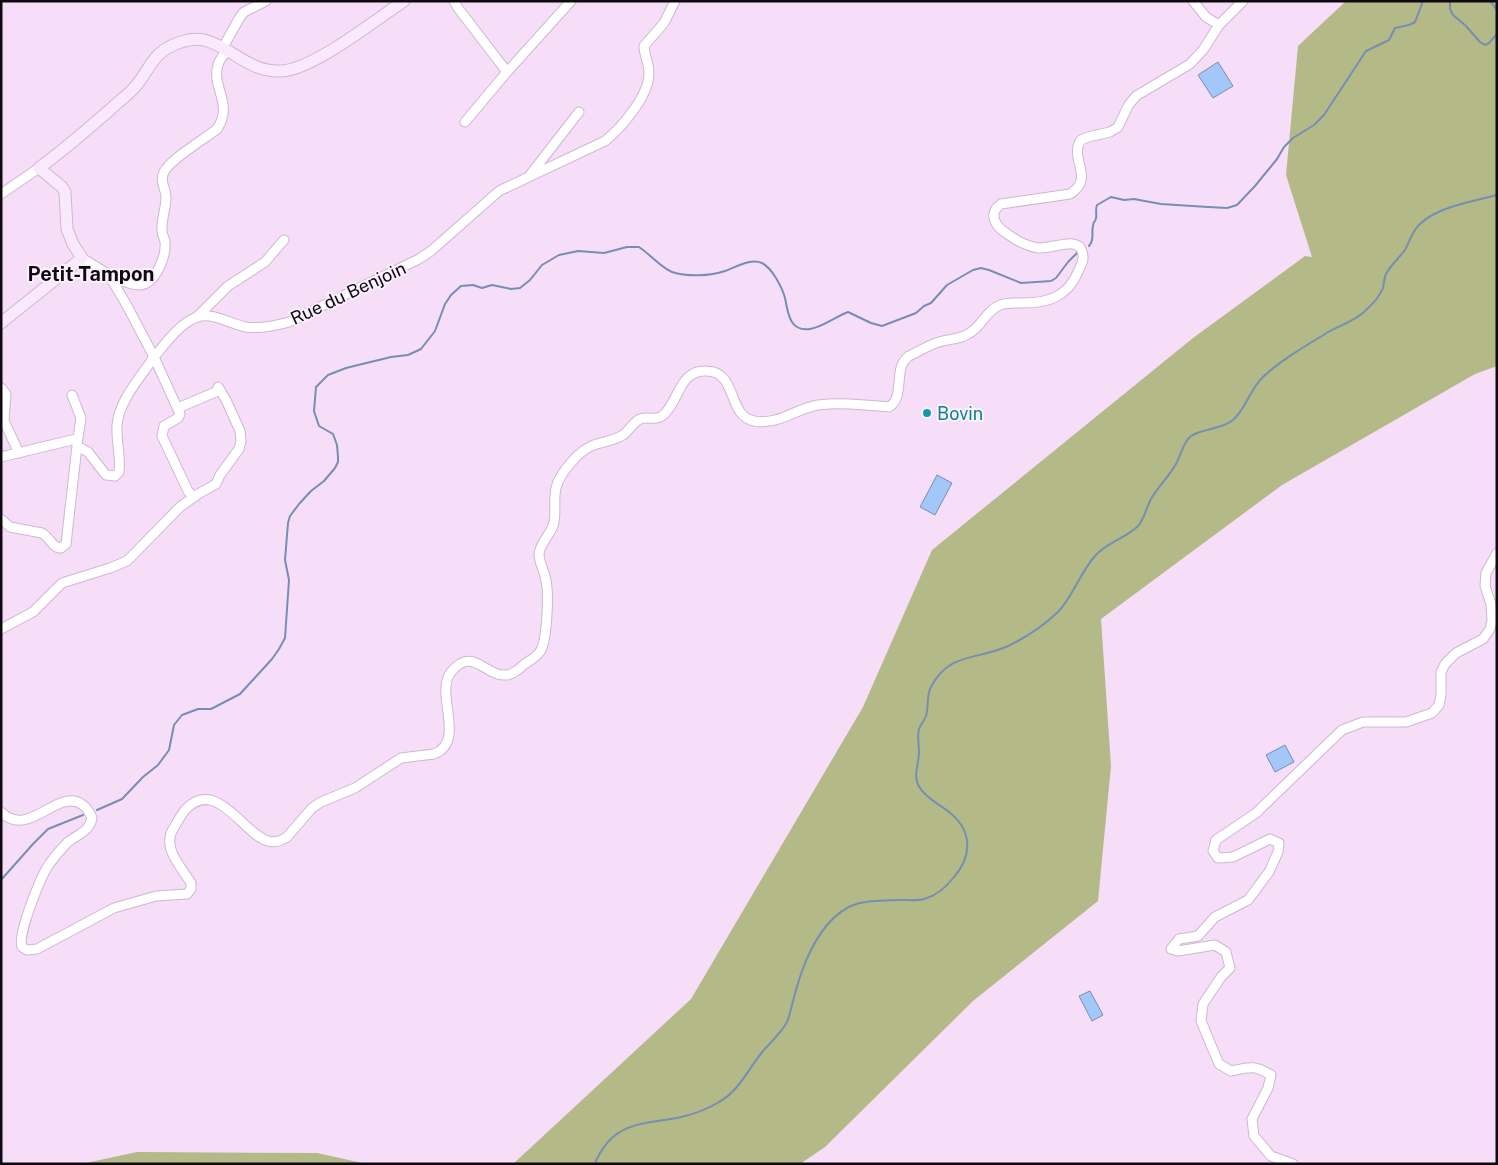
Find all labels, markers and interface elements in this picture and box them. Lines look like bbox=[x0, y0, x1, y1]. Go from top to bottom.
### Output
street label: Rue du Benjoin bbox=[287, 257, 409, 329]
district label: Petit-Tampon bbox=[28, 262, 154, 286]
place label: Bovin bbox=[937, 403, 983, 424]
marker: Bovin bbox=[921, 407, 933, 419]

